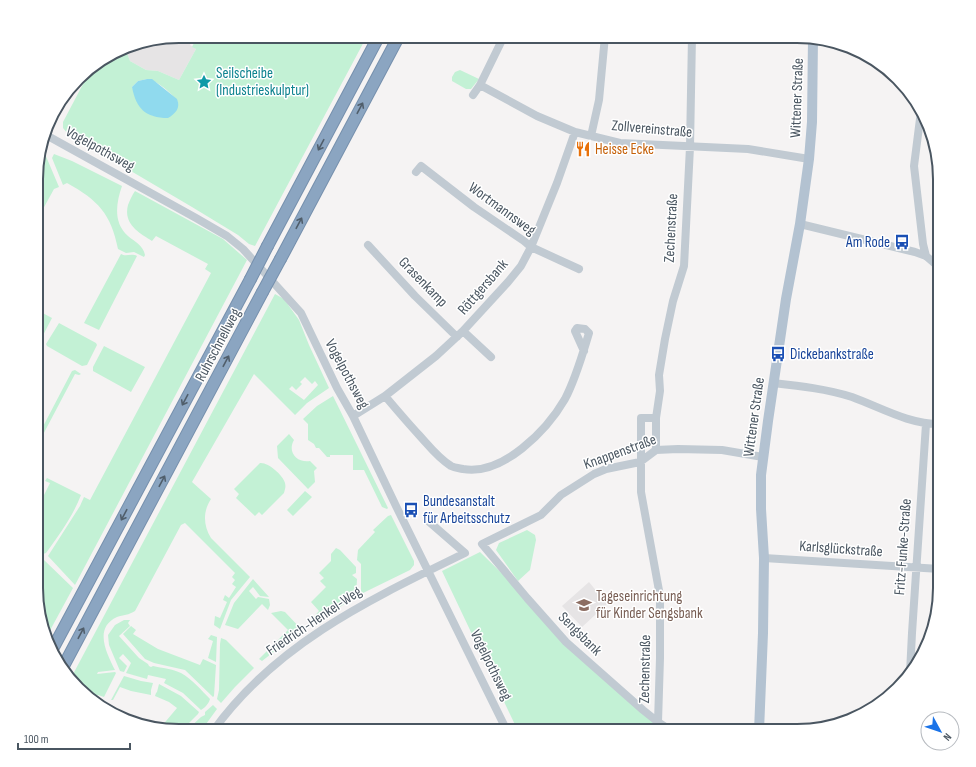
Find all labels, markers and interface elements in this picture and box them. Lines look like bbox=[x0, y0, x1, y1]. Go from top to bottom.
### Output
street label: Wittener Straße bbox=[786, 58, 808, 138]
place label: Seilscheibe (Industrieskulptur) bbox=[216, 64, 309, 100]
place icon: Seilscheibe (Industrieskulptur) bbox=[195, 73, 213, 91]
one-way arrow bbox=[357, 103, 364, 115]
street label: Zollvereinstraße bbox=[611, 116, 693, 142]
street label: Vogelpothsweg bbox=[62, 122, 138, 176]
one-way arrow bbox=[317, 139, 324, 151]
restaurant icon: Heisse Ecke bbox=[574, 140, 592, 158]
place label: Heisse Ecke bbox=[595, 140, 654, 159]
street label: Wortmannsweg bbox=[465, 178, 539, 240]
street label: Zechenstraße bbox=[660, 193, 682, 263]
one-way arrow bbox=[296, 217, 303, 229]
place label: Am Rode bbox=[845, 233, 890, 252]
bus stop icon: Am Rode bbox=[893, 233, 911, 251]
street label: Grasenkamp bbox=[394, 253, 452, 311]
street label: Röttgersbank bbox=[454, 255, 513, 319]
street label: Ruhrschnellweg bbox=[191, 305, 245, 385]
street label: Vogelpothsweg bbox=[321, 336, 373, 412]
bus stop icon: Dickebankstraße bbox=[769, 345, 787, 363]
place label: Dickebankstraße bbox=[790, 345, 874, 364]
one-way arrow bbox=[223, 355, 230, 367]
street label: Wittener Straße bbox=[739, 376, 769, 458]
one-way arrow bbox=[181, 394, 189, 406]
street label: Knappenstraße bbox=[581, 430, 659, 474]
one-way arrow bbox=[159, 475, 166, 487]
place label: Bundesanstalt für Arbeitsschutz bbox=[423, 492, 511, 528]
street label: Fritz-Funke-Straße bbox=[890, 498, 916, 596]
bus stop icon: Bundesanstalt für Arbeitsschutz bbox=[402, 501, 420, 519]
one-way arrow bbox=[120, 509, 128, 521]
street label: Karlsglückstraße bbox=[799, 537, 883, 561]
street label: Friedrich-Henkel-Weg bbox=[263, 582, 365, 660]
place label: Tageseinrichtung für Kinder Sengsbank bbox=[596, 587, 703, 623]
school or university icon: Tageseinrichtung für Kinder Sengsbank bbox=[575, 596, 593, 614]
street label: Sengsbank bbox=[554, 608, 606, 660]
street label: Vogelpothsweg bbox=[466, 626, 516, 704]
one-way arrow bbox=[78, 627, 86, 639]
street label: Zechenstraße bbox=[635, 634, 655, 704]
north arrow bbox=[920, 711, 960, 751]
scale bar bbox=[18, 725, 130, 751]
text: N bbox=[940, 731, 954, 744]
text: 100 m bbox=[24, 732, 49, 747]

